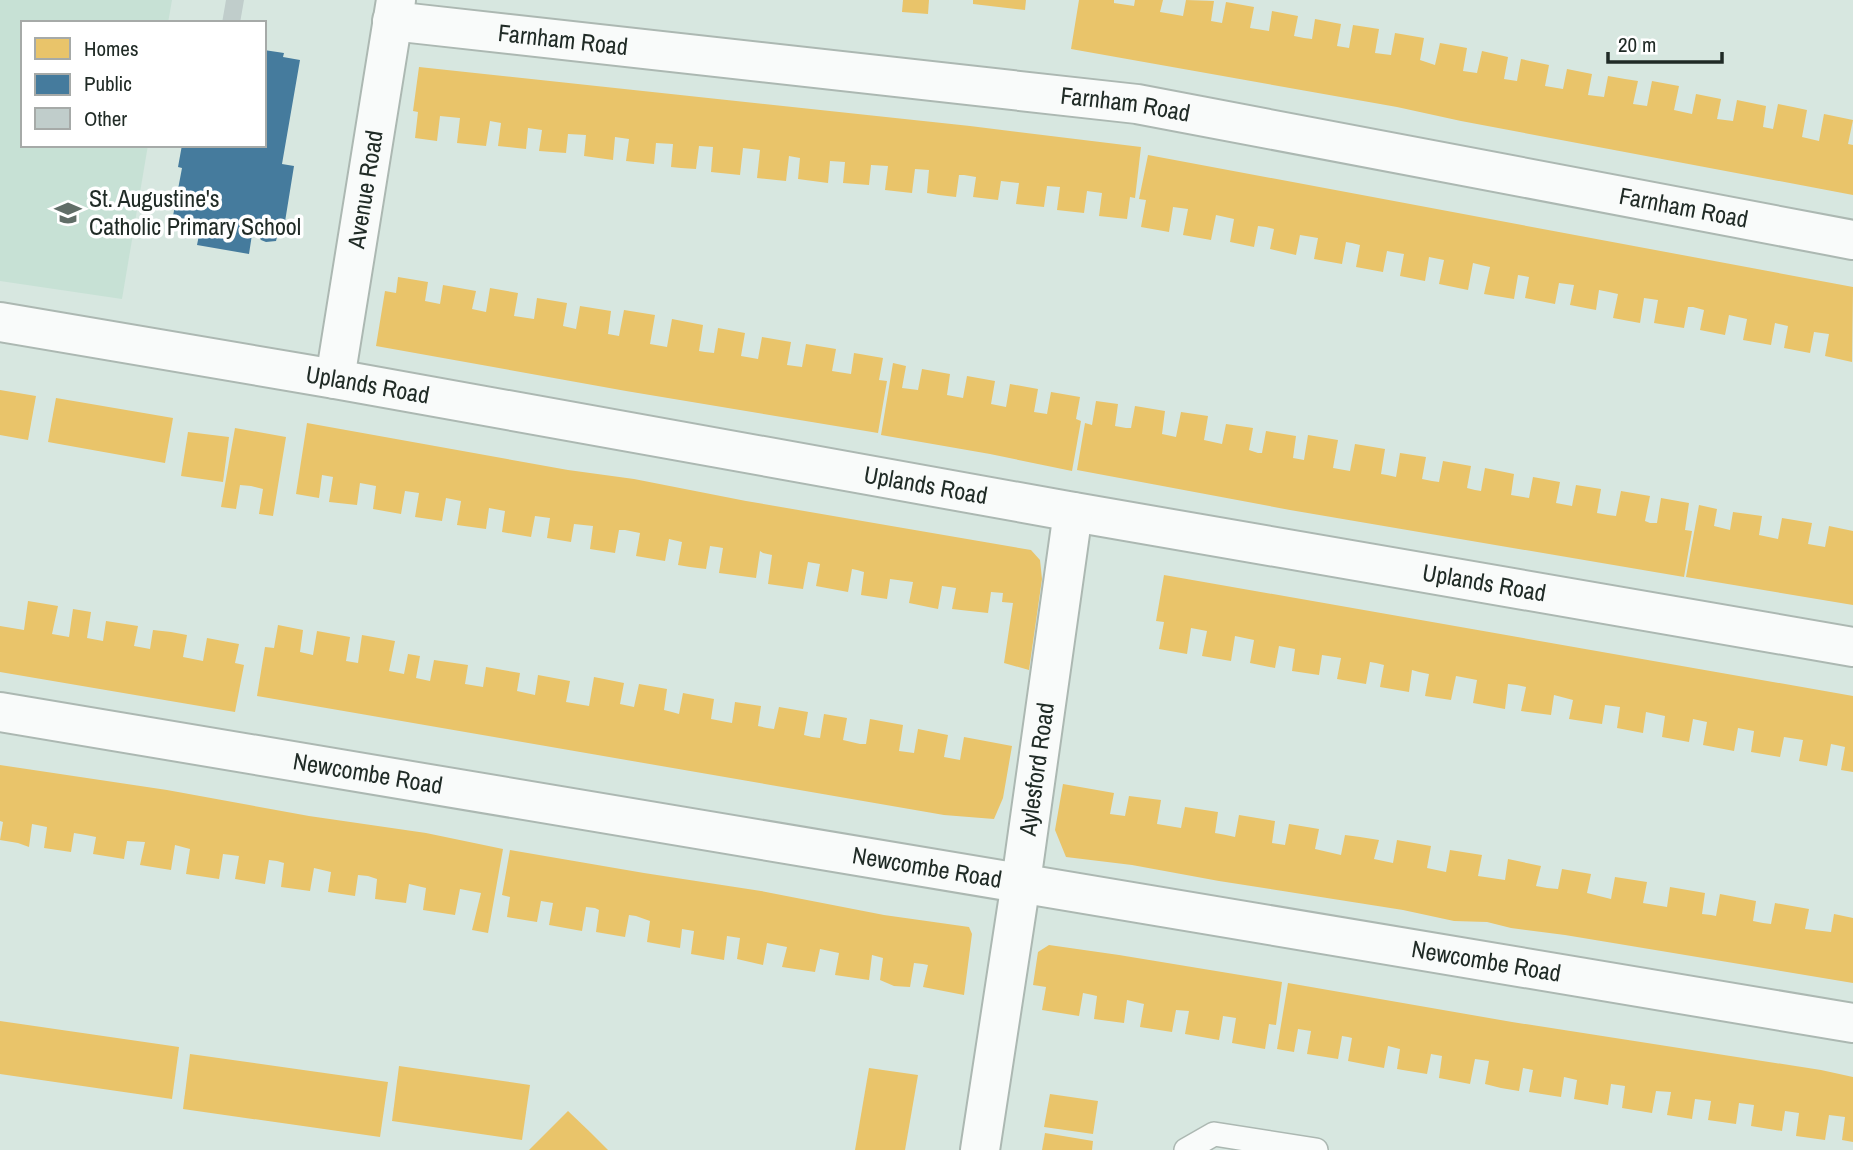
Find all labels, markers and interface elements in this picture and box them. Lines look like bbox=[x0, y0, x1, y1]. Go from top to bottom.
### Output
street label: Farnham Road bbox=[496, 16, 630, 62]
legend bbox=[21, 21, 266, 147]
scale bar bbox=[1608, 21, 1722, 65]
text: 20 m bbox=[1618, 30, 1656, 59]
text: Homes bbox=[84, 34, 139, 63]
text: Public bbox=[84, 69, 132, 98]
street label: Farnham Road bbox=[1059, 79, 1193, 129]
text: Other bbox=[84, 104, 127, 133]
street label: Avenue Road bbox=[339, 128, 390, 252]
street label: Farnham Road bbox=[1617, 179, 1751, 235]
place label: St. Augustine's Catholic Primary School bbox=[89, 182, 301, 242]
school or university icon: St. Augustine's Catholic Primary School bbox=[53, 198, 83, 228]
street label: Uplands Road bbox=[304, 357, 432, 411]
street label: Uplands Road bbox=[862, 458, 990, 511]
street label: Uplands Road bbox=[1420, 556, 1549, 609]
street label: Aylesford Road bbox=[1011, 700, 1061, 839]
street label: Newcombe Road bbox=[291, 744, 445, 801]
street label: Newcombe Road bbox=[850, 838, 1004, 895]
street label: Newcombe Road bbox=[1409, 932, 1564, 989]

